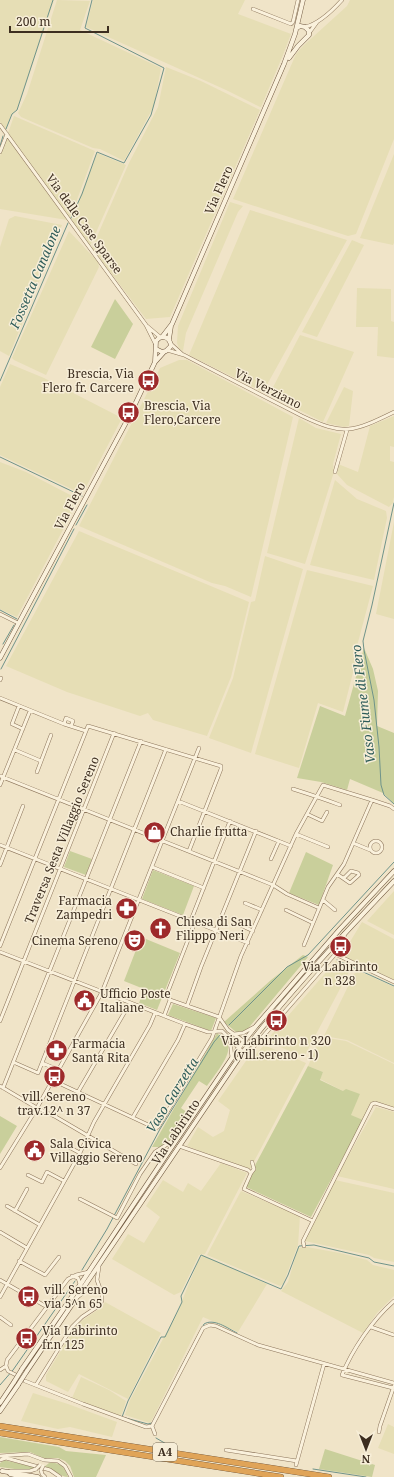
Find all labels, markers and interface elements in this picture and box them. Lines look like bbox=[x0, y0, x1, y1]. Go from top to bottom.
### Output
scale bar bbox=[10, 8, 108, 34]
text: 200 m bbox=[16, 13, 51, 30]
street label: Via Flero bbox=[200, 163, 237, 217]
street label: Via delle Case Sparse bbox=[42, 170, 126, 277]
water label: Fossetta Canalone bbox=[5, 222, 65, 332]
street label: Via Verziano bbox=[232, 364, 305, 413]
place label: Brescia, Via Flero fr. Carcere bbox=[42, 365, 134, 396]
bus stop icon: Brescia, Via Flero fr. Carcere bbox=[136, 368, 162, 394]
place label: Brescia, Via Flero,Carcere bbox=[144, 397, 221, 428]
bus stop icon: Brescia, Via Flero,Carcere bbox=[116, 400, 142, 426]
street label: Via Flero bbox=[50, 479, 89, 533]
water label: Vaso Fiume di Flero bbox=[347, 644, 379, 764]
street label: Traversa Sesta Villaggio Sereno bbox=[20, 754, 103, 926]
shop icon: Charlie frutta bbox=[142, 819, 168, 845]
place label: Charlie frutta bbox=[170, 823, 248, 840]
place label: Farmacia Zampedri bbox=[56, 892, 112, 923]
pharmacy icon: Farmacia Zampedri bbox=[114, 895, 140, 921]
place label: Chiesa di San Filippo Neri bbox=[176, 913, 252, 944]
church icon: Chiesa di San Filippo Neri bbox=[147, 916, 173, 942]
theatre icon: Cinema Sereno bbox=[121, 928, 147, 954]
place label: Cinema Sereno bbox=[32, 932, 118, 949]
bus stop icon: Via Labirinto n 328 bbox=[327, 933, 353, 959]
place label: Via Labirinto n 328 bbox=[302, 958, 378, 989]
place label: Ufficio Poste Italiane bbox=[100, 985, 171, 1016]
public building icon: Ufficio Poste Italiane bbox=[71, 988, 97, 1014]
bus stop icon: Via Labirinto n 320 (vill.sereno - 1) bbox=[263, 1007, 289, 1033]
place label: Via Labirinto n 320 (vill.sereno - 1) bbox=[221, 1032, 331, 1063]
place label: Farmacia Santa Rita bbox=[72, 1035, 130, 1066]
pharmacy icon: Farmacia Santa Rita bbox=[44, 1038, 70, 1064]
water label: Vaso Garzetta bbox=[142, 1054, 203, 1136]
bus stop icon: vill. Sereno trav.12^ n 37 bbox=[41, 1063, 67, 1089]
place label: vill. Sereno trav.12^ n 37 bbox=[17, 1088, 91, 1119]
street label: Via Labirinto bbox=[147, 1096, 204, 1168]
place label: Sala Civica Villaggio Sereno bbox=[50, 1135, 143, 1166]
public building icon: Sala Civica Villaggio Sereno bbox=[22, 1138, 48, 1164]
place label: vill. Sereno via 5^n 65 bbox=[44, 1281, 108, 1312]
bus stop icon: vill. Sereno via 5^n 65 bbox=[15, 1284, 41, 1310]
place label: Via Labirinto fr.n 125 bbox=[42, 1322, 118, 1353]
bus stop icon: Via Labirinto fr.n 125 bbox=[14, 1325, 40, 1351]
north arrow bbox=[346, 1429, 386, 1469]
road number: A4 bbox=[153, 1443, 177, 1461]
text: N bbox=[361, 1452, 370, 1467]

